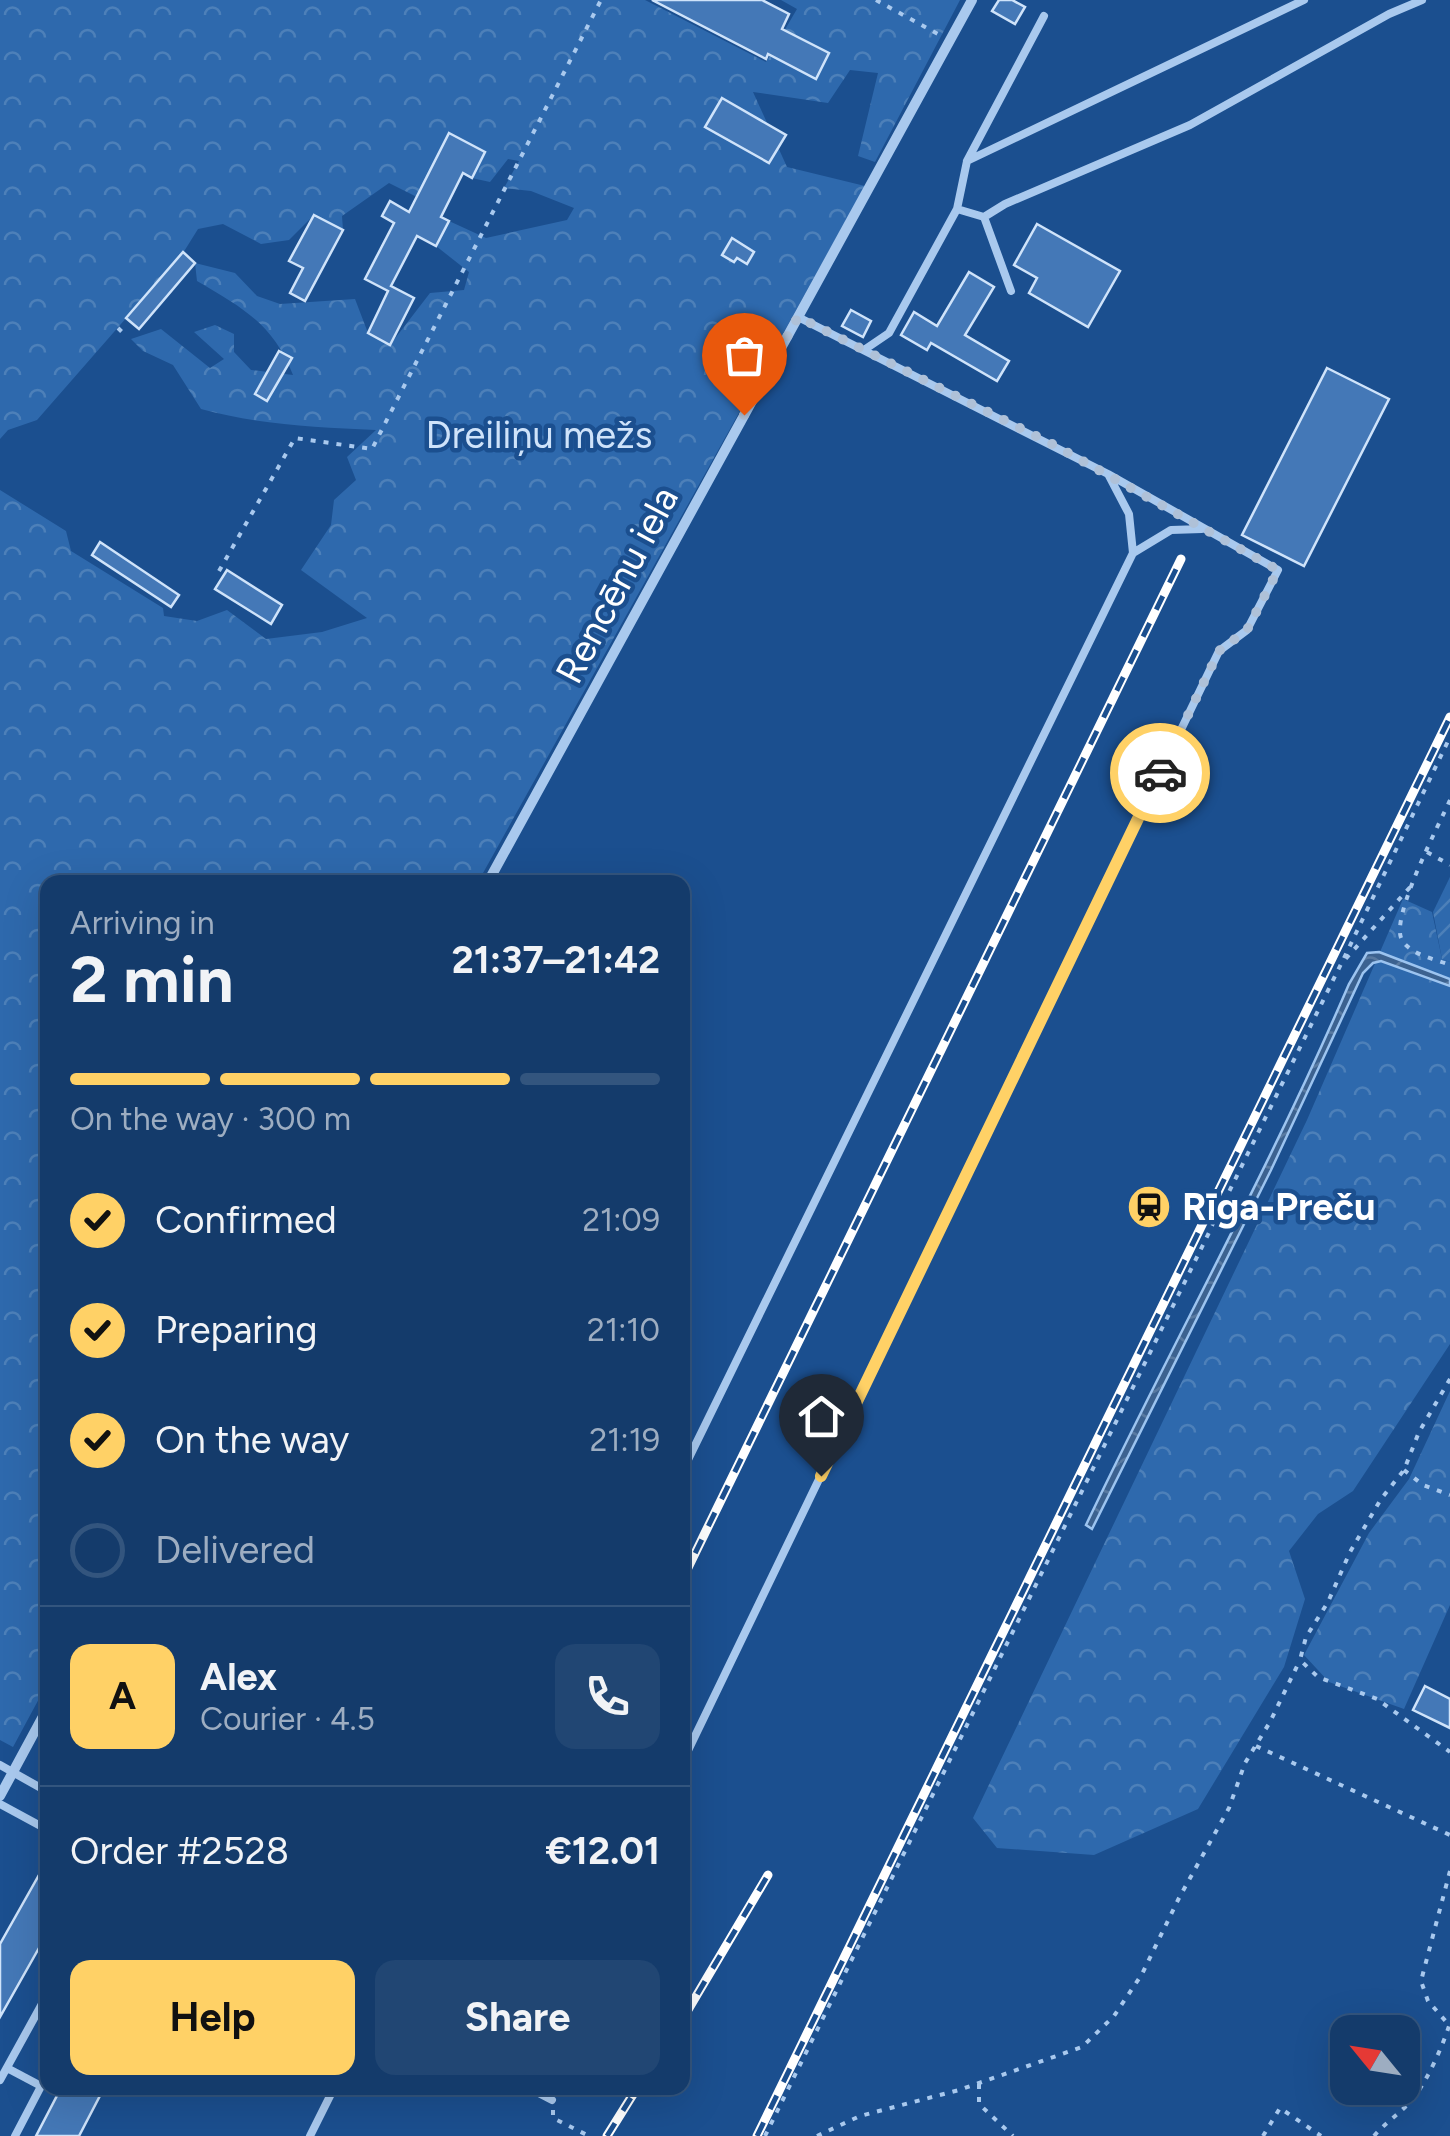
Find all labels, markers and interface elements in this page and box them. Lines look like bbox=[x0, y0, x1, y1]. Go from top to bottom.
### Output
pin bbox=[702, 313, 787, 416]
icon: bag bbox=[717, 328, 772, 383]
park label: Dreiliņu mežs bbox=[426, 412, 652, 458]
street label: Rencēnu iela bbox=[546, 479, 688, 691]
courier bbox=[1110, 723, 1210, 823]
icon: car bbox=[1133, 746, 1188, 801]
text: Arriving in bbox=[70, 904, 215, 942]
text: 21:37–21:42 bbox=[452, 937, 660, 983]
text: 2 min bbox=[70, 940, 234, 1018]
text: On the way · 300 m bbox=[70, 1100, 351, 1138]
station icon: Rīga-Preču bbox=[1126, 1184, 1172, 1230]
place label: Rīga-Preču bbox=[1182, 1184, 1376, 1230]
icon: check bbox=[70, 1193, 125, 1248]
text: Confirmed bbox=[155, 1197, 337, 1243]
text: 21:09 bbox=[582, 1201, 660, 1239]
icon: check bbox=[70, 1303, 125, 1358]
text: Preparing bbox=[155, 1307, 317, 1353]
text: 21:10 bbox=[587, 1311, 660, 1349]
pin bbox=[779, 1374, 864, 1477]
icon: home bbox=[794, 1389, 849, 1444]
icon: check bbox=[70, 1413, 125, 1468]
text: On the way bbox=[155, 1417, 349, 1463]
text: 21:19 bbox=[589, 1421, 660, 1459]
text: Delivered bbox=[155, 1527, 315, 1573]
button: phone bbox=[555, 1644, 660, 1749]
text: Alex bbox=[200, 1654, 277, 1700]
text: A bbox=[109, 1673, 136, 1719]
text: Courier · 4.5 bbox=[200, 1700, 375, 1738]
text: Order #2528 bbox=[70, 1828, 289, 1874]
text: €12.01 bbox=[545, 1828, 660, 1874]
button: Help bbox=[70, 1960, 355, 2075]
button: Share bbox=[375, 1960, 660, 2075]
north arrow bbox=[1330, 2015, 1420, 2105]
map controls bbox=[1330, 2015, 1420, 2105]

